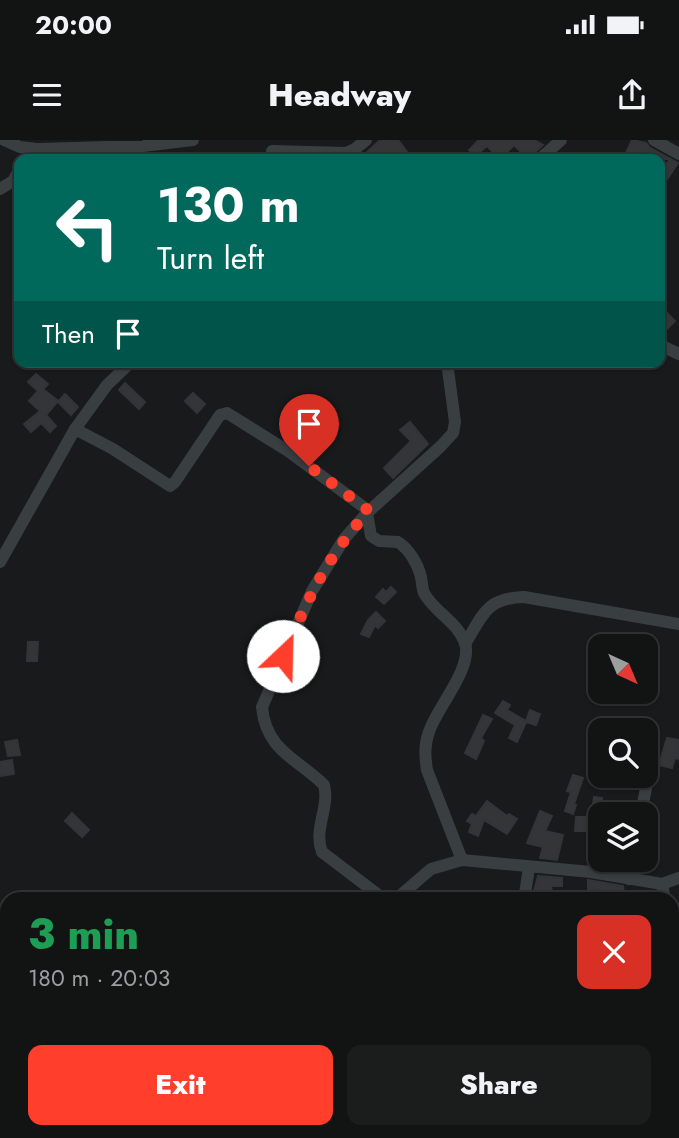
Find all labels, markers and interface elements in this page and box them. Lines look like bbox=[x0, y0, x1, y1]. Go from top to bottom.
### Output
text: 20:00 bbox=[35, 6, 112, 44]
text: Headway bbox=[268, 72, 411, 118]
icon: menu bbox=[28, 76, 66, 114]
icon: share bbox=[613, 76, 651, 114]
text: 130 m bbox=[157, 170, 300, 240]
icon: left bbox=[42, 182, 133, 273]
text: Turn left bbox=[157, 235, 264, 281]
text: Then bbox=[42, 315, 95, 353]
icon: arrive bbox=[109, 315, 147, 353]
pin bbox=[279, 394, 339, 466]
icon: arrive bbox=[290, 405, 328, 443]
position arrow bbox=[246, 619, 320, 693]
north arrow bbox=[588, 634, 658, 704]
map controls bbox=[588, 634, 658, 872]
button: search bbox=[588, 718, 658, 788]
button: layers bbox=[588, 802, 658, 872]
text: 3 min bbox=[28, 904, 139, 965]
button: close bbox=[577, 915, 651, 989]
text: 180 m · 20:03 bbox=[28, 961, 170, 995]
button: Exit bbox=[28, 1045, 333, 1125]
button: Share bbox=[347, 1045, 651, 1125]

